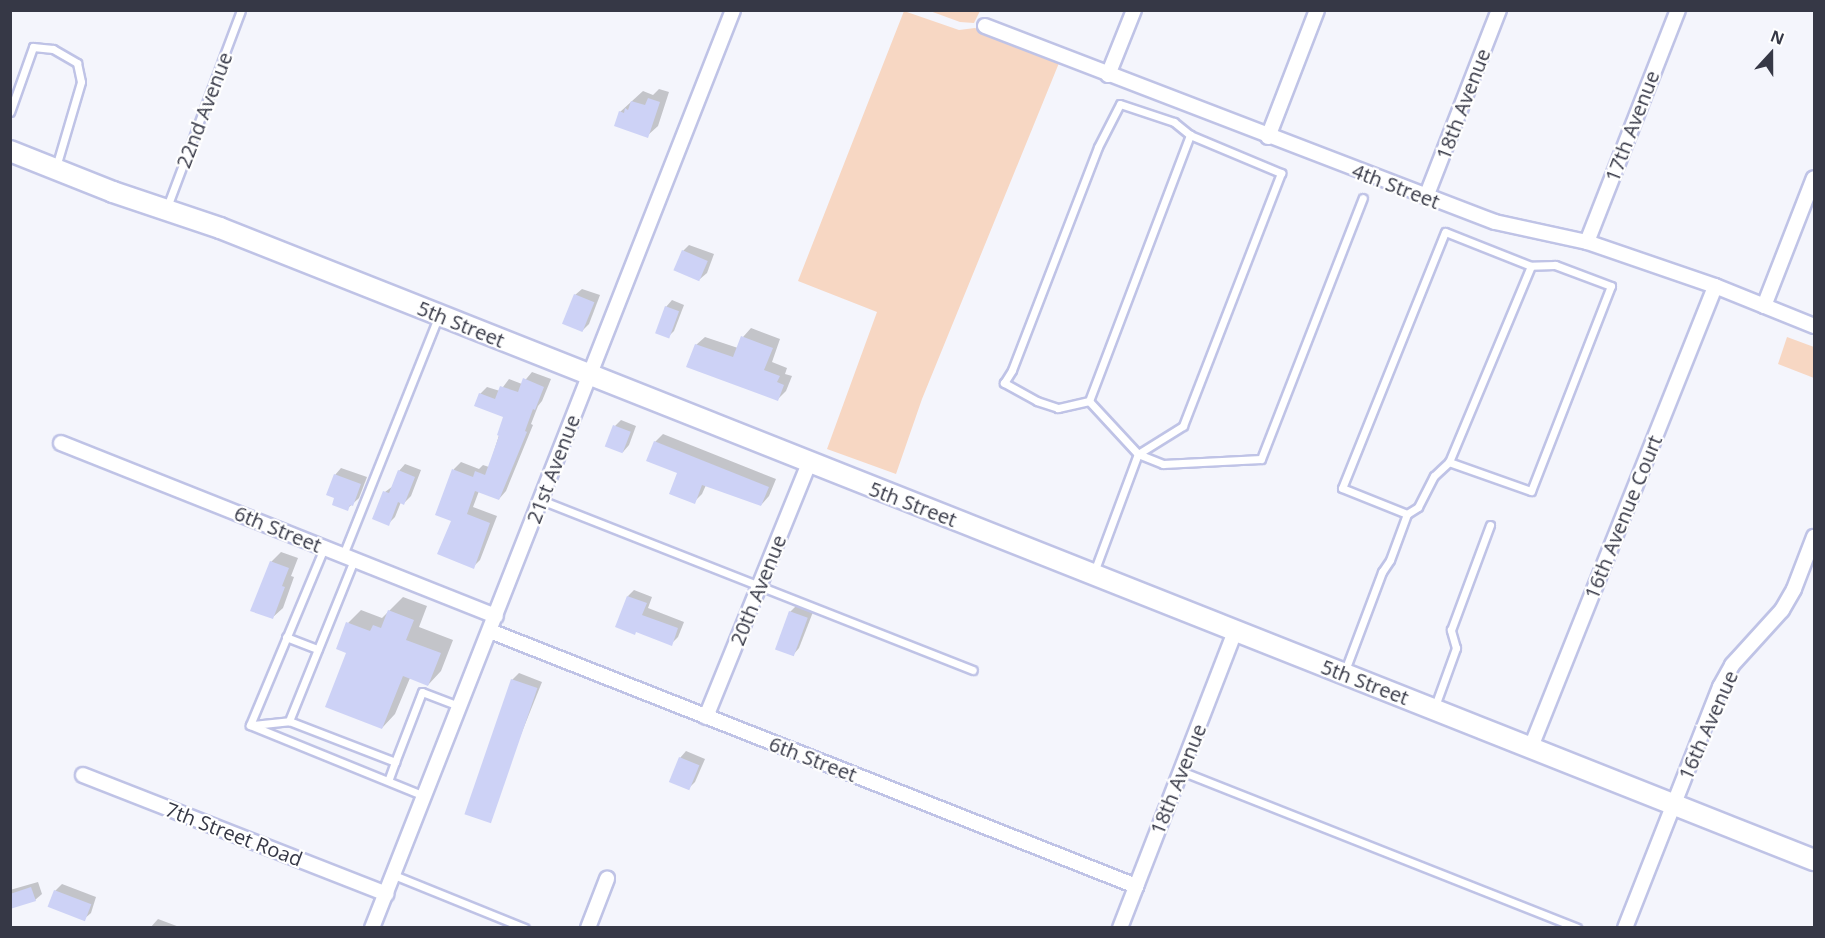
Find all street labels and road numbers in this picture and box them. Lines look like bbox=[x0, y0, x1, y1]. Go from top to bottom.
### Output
street label: 18th Avenue bbox=[1431, 45, 1495, 163]
street label: 22nd Avenue bbox=[171, 49, 237, 171]
street label: 17th Avenue bbox=[1600, 67, 1664, 185]
street label: 4th Street bbox=[1349, 158, 1443, 214]
street label: 5th Street bbox=[414, 296, 508, 352]
street label: 21st Avenue bbox=[521, 411, 585, 527]
street label: 16th Avenue Court bbox=[1579, 432, 1667, 602]
street label: 5th Street bbox=[866, 476, 960, 532]
street label: 6th Street bbox=[231, 501, 325, 557]
street label: 20th Avenue bbox=[725, 531, 791, 649]
street label: 5th Street bbox=[1318, 654, 1412, 710]
street label: 16th Avenue bbox=[1673, 667, 1743, 783]
street label: 18th Avenue bbox=[1145, 720, 1211, 838]
street label: 6th Street bbox=[766, 731, 860, 787]
street label: 7th Street Road bbox=[162, 797, 306, 871]

